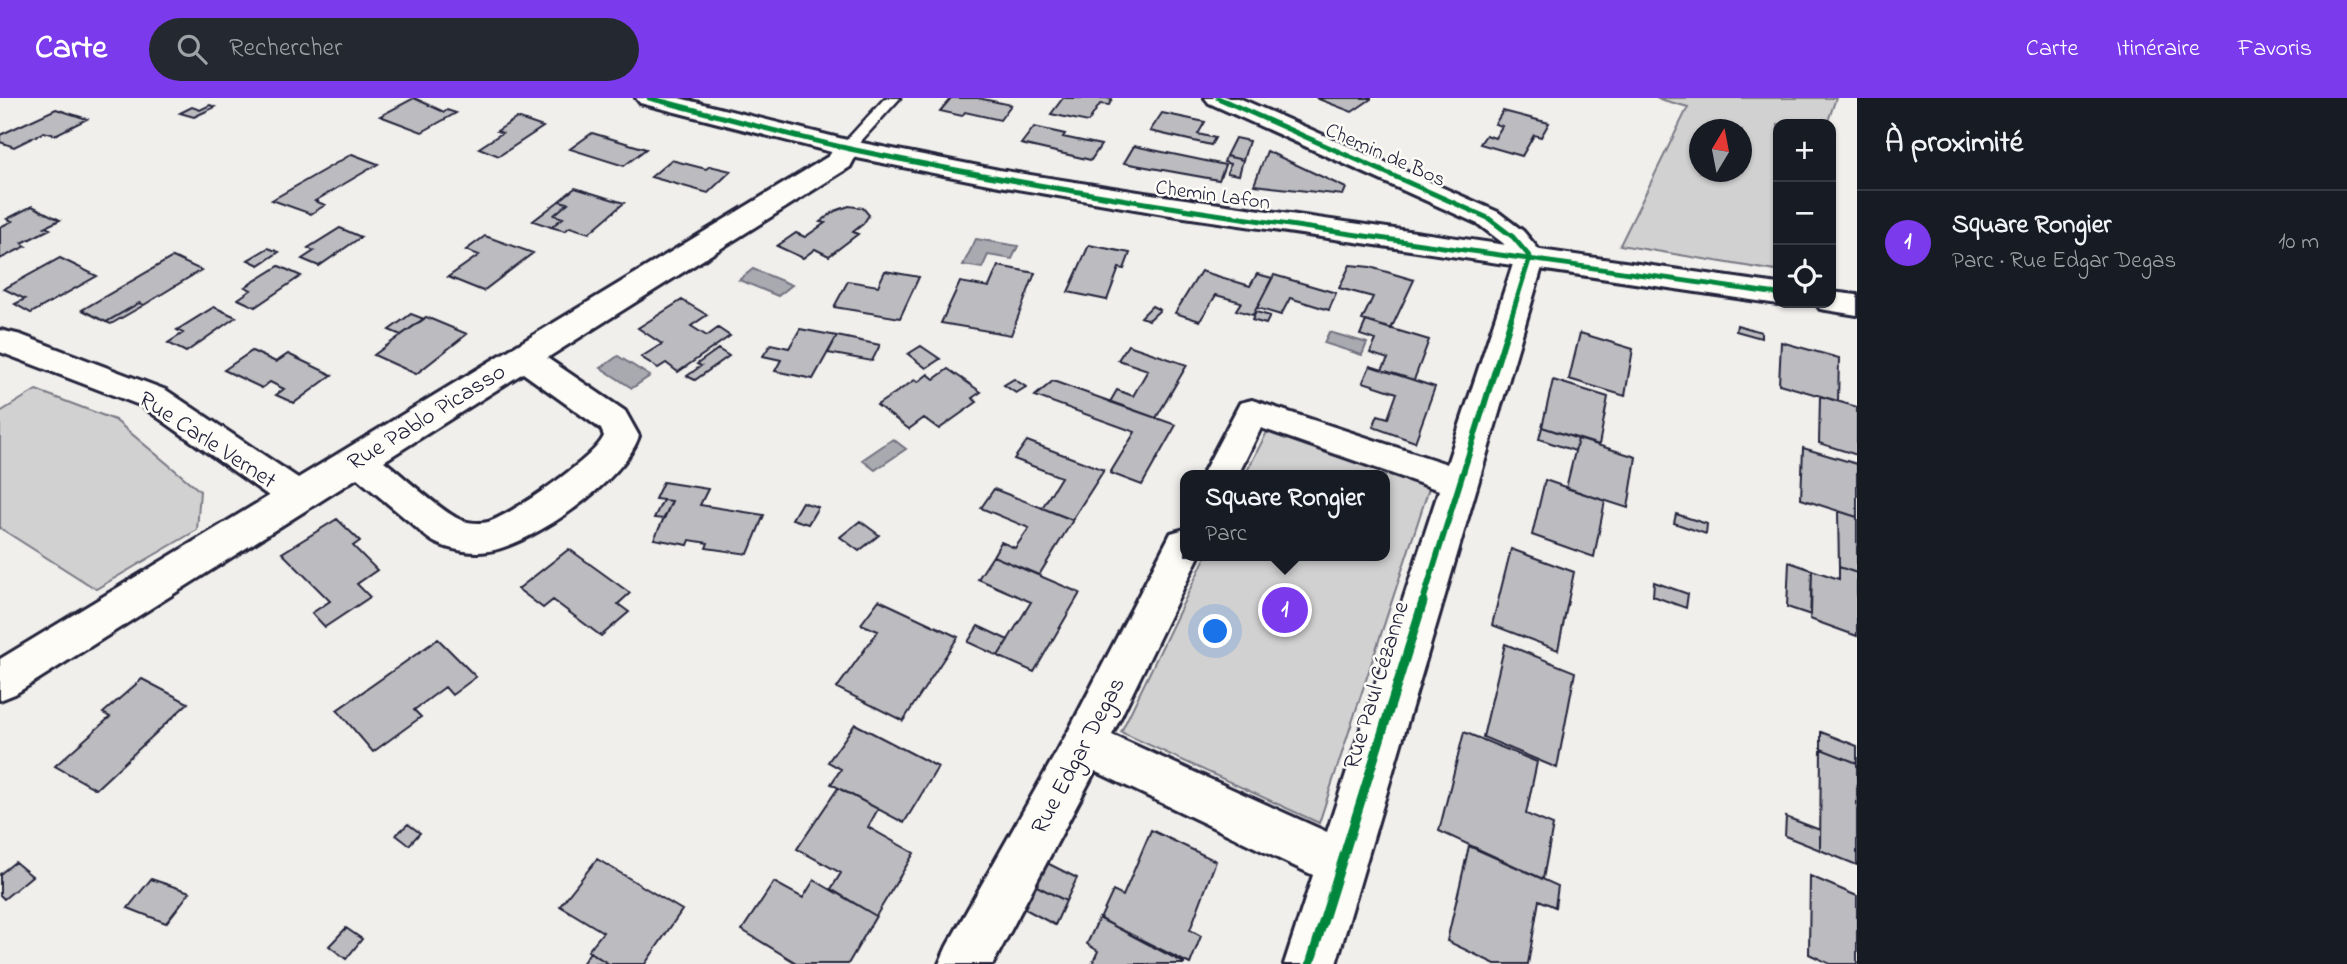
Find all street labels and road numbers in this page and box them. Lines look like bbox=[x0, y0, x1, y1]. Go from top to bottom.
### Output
street label: Chemin de Bos bbox=[1320, 116, 1450, 196]
street label: Chemin Lafon bbox=[1153, 173, 1272, 219]
street label: Rue Pablo Picasso bbox=[341, 355, 513, 481]
street label: Rue Carle Vernet bbox=[131, 383, 282, 499]
street label: Rue Paul Cézanne bbox=[1335, 597, 1420, 774]
street label: Rue Edgar Degas bbox=[1023, 671, 1135, 841]

